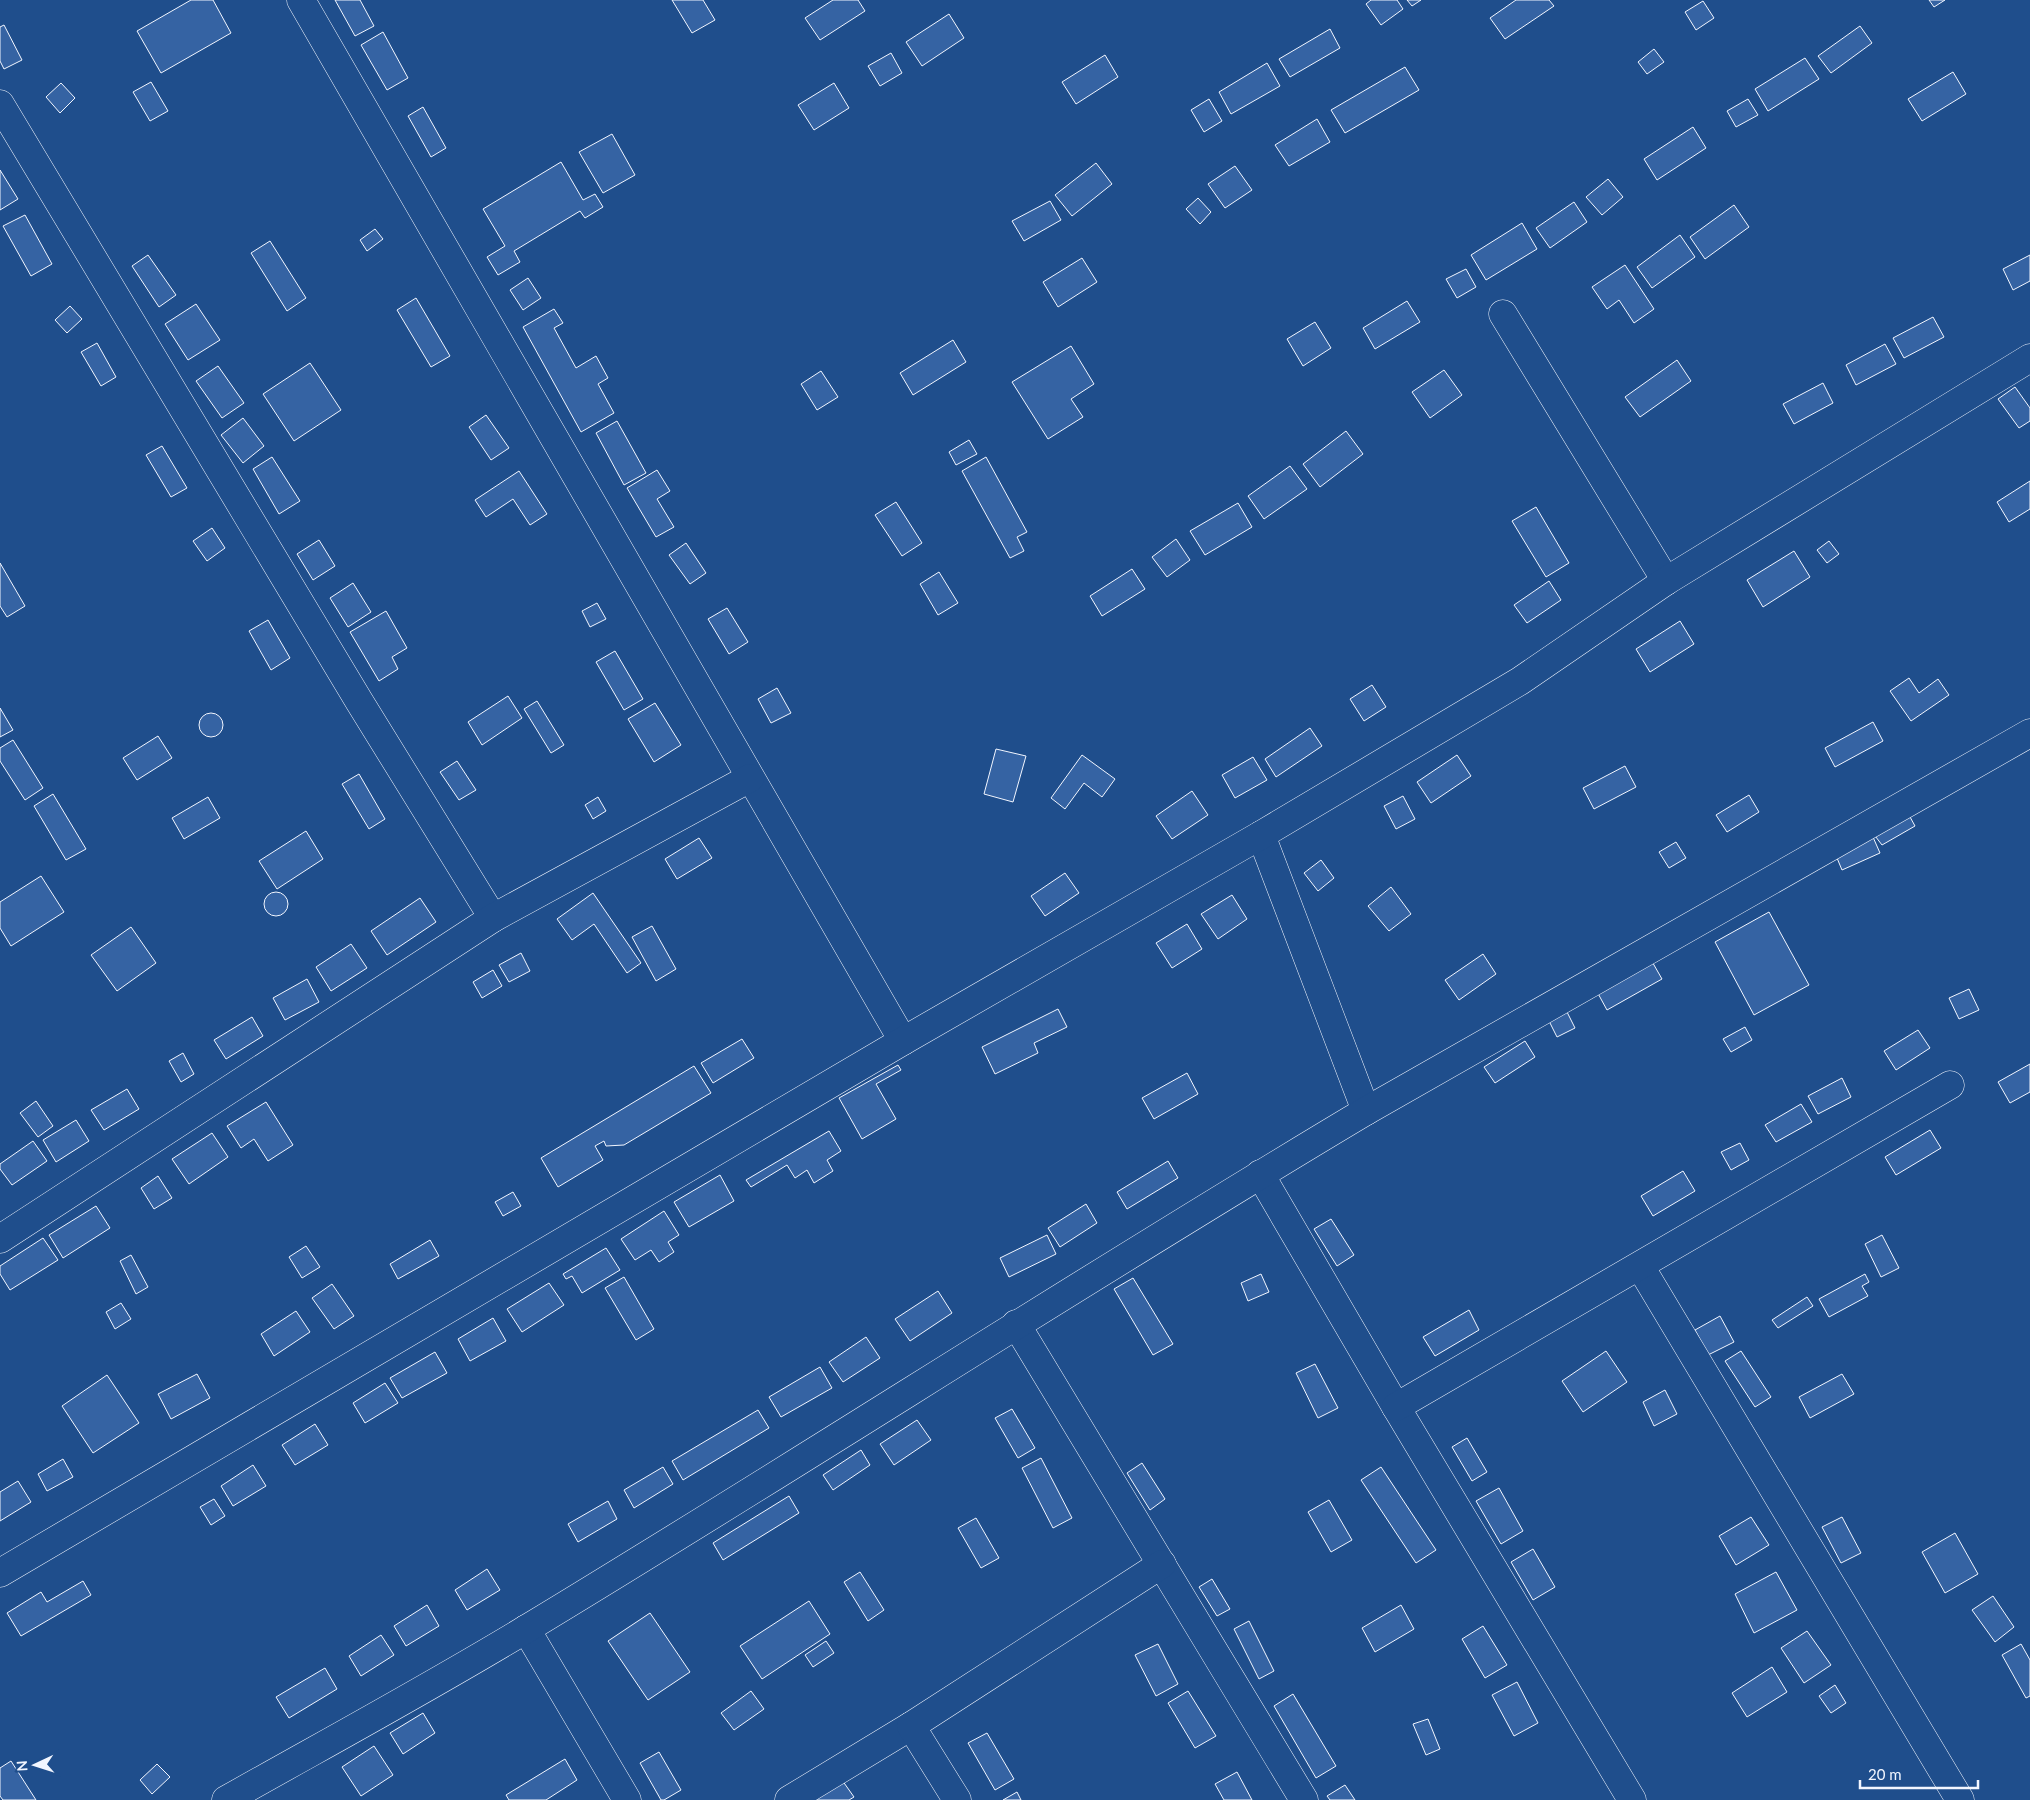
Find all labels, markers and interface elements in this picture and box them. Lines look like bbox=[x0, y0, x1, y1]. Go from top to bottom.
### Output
north arrow bbox=[10, 1740, 60, 1790]
scale bar bbox=[1860, 1758, 1978, 1790]
text: N bbox=[13, 1760, 30, 1772]
text: 20 m bbox=[1868, 1765, 1902, 1783]

